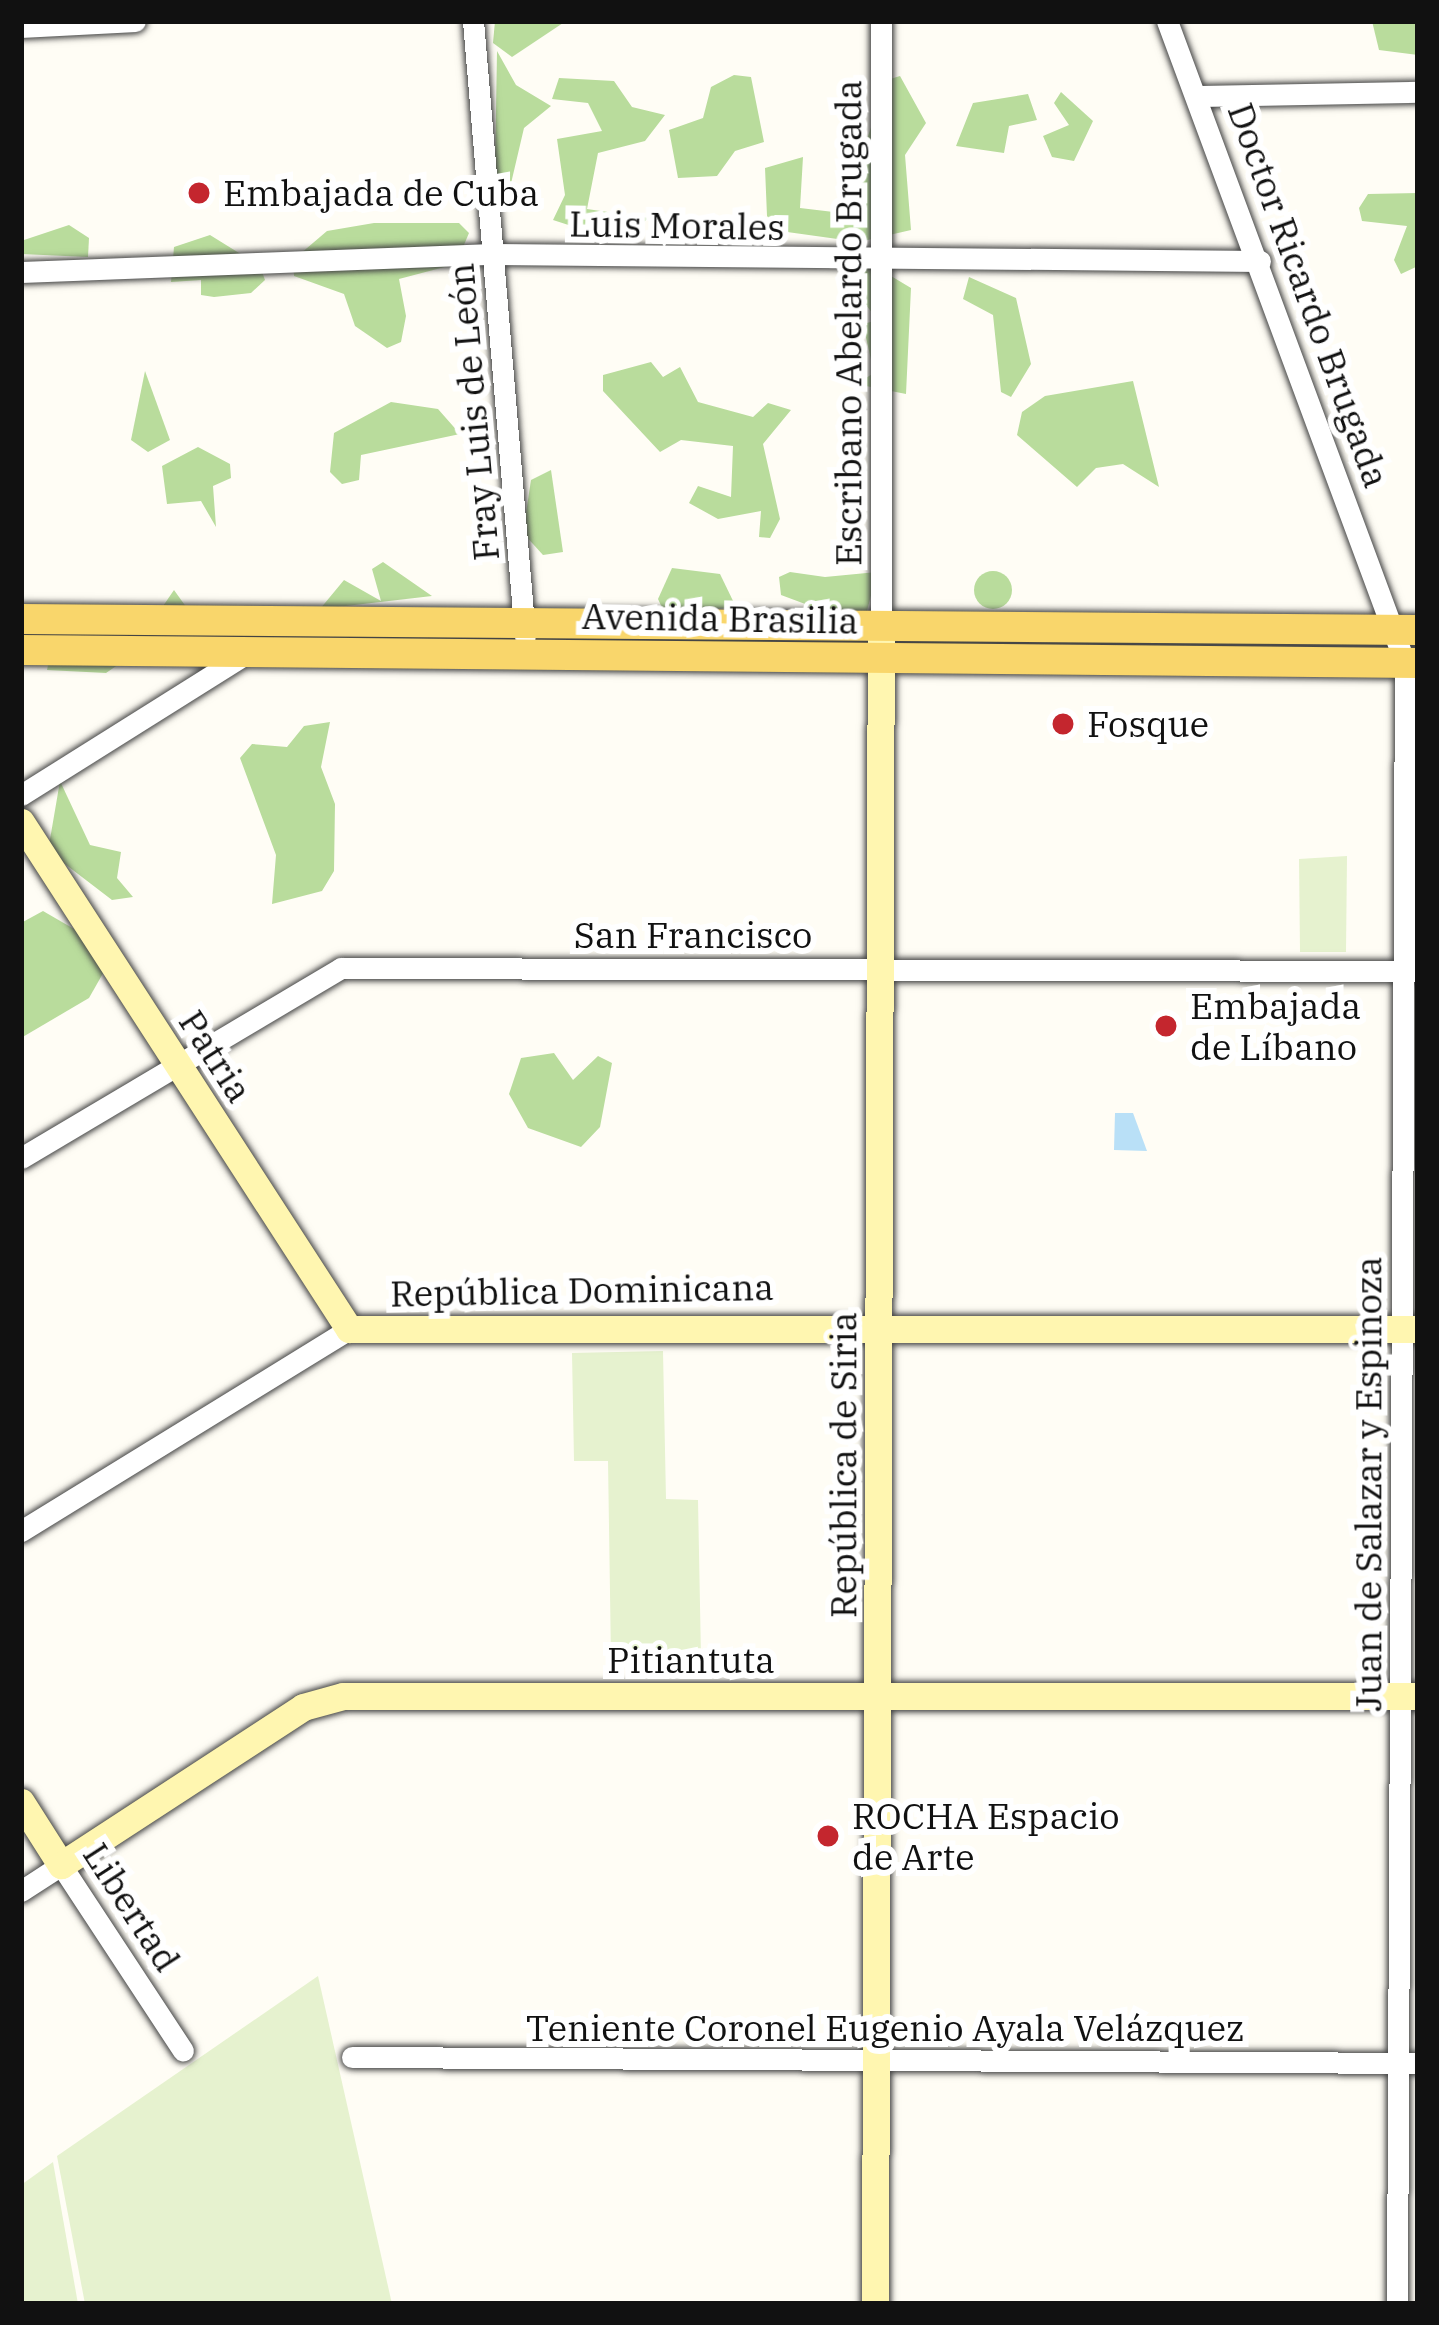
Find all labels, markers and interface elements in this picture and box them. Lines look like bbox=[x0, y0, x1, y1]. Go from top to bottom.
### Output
street label: Escribano Abelardo Brugada bbox=[826, 80, 870, 566]
street label: Doctor Ricardo Brugada bbox=[1219, 97, 1399, 493]
place label: Embajada de Cuba bbox=[223, 171, 539, 215]
marker: Embajada de Cuba bbox=[186, 180, 212, 206]
street label: Luis Morales bbox=[569, 202, 785, 248]
street label: Fray Luis de León bbox=[438, 261, 508, 563]
street label: Avenida Brasilia bbox=[581, 594, 859, 642]
place label: Fosque bbox=[1087, 702, 1209, 746]
marker: Fosque bbox=[1050, 711, 1076, 737]
street label: San Francisco bbox=[574, 913, 812, 957]
place label: Embajada de Líbano bbox=[1190, 983, 1361, 1068]
street label: Patria bbox=[170, 1002, 262, 1110]
marker: Embajada de Líbano bbox=[1153, 1013, 1179, 1039]
street label: Juan de Salazar y Espinoza bbox=[1346, 1256, 1390, 1712]
street label: República Dominicana bbox=[390, 1265, 774, 1315]
street label: República de Siria bbox=[821, 1312, 865, 1618]
street label: Pitiantuta bbox=[607, 1638, 775, 1682]
place label: ROCHA Espacio de Arte bbox=[852, 1793, 1120, 1878]
marker: ROCHA Espacio de Arte bbox=[815, 1823, 841, 1849]
street label: Libertad bbox=[75, 1835, 189, 1979]
street label: Teniente Coronel Eugenio Ayala Velázquez bbox=[526, 2006, 1244, 2050]

